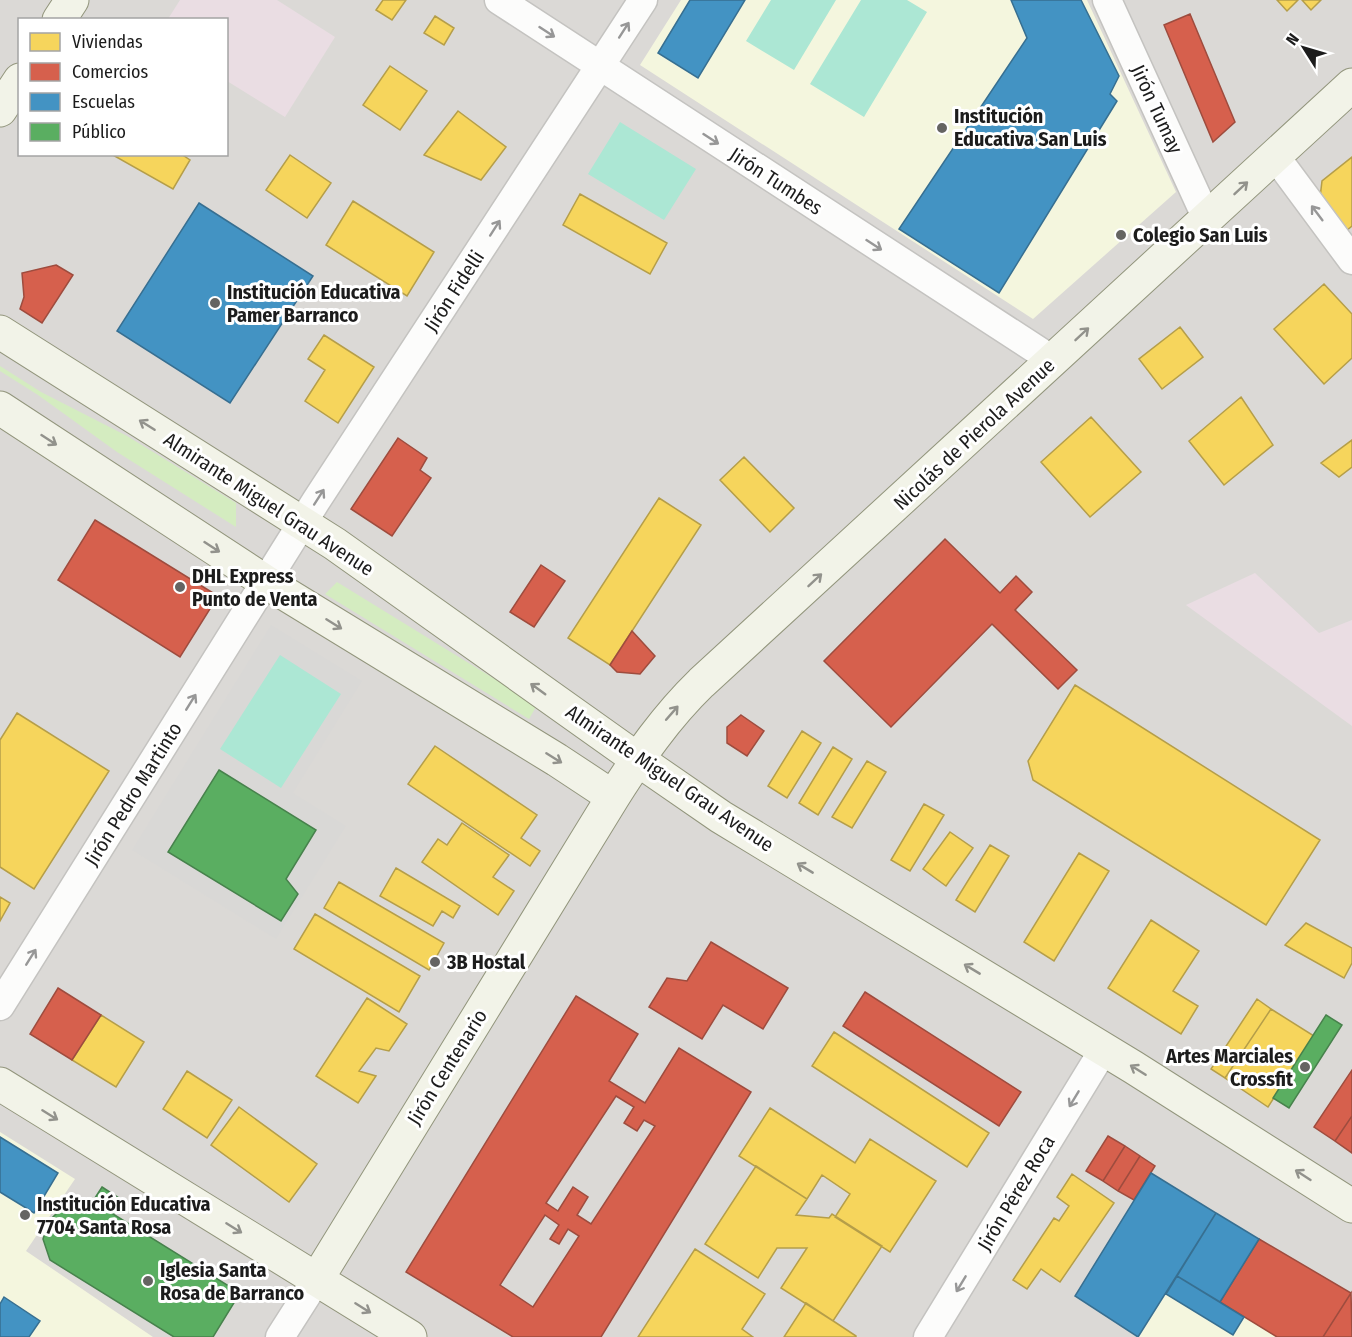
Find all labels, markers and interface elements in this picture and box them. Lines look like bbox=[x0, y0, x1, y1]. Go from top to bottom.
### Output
legend bbox=[18, 18, 228, 156]
north arrow bbox=[1274, 18, 1334, 78]
one-way arrow bbox=[618, 22, 630, 38]
one-way arrow bbox=[539, 26, 555, 38]
text: N bbox=[1282, 30, 1303, 49]
text: Viviendas bbox=[72, 31, 143, 53]
text: Comercios bbox=[72, 61, 148, 83]
street label: Jirón Tumay bbox=[1126, 61, 1188, 157]
text: Escuelas bbox=[72, 91, 135, 113]
place label: Institución Educativa San Luis bbox=[954, 104, 1107, 151]
text: Público bbox=[72, 121, 126, 143]
marker: Institución Educativa San Luis bbox=[935, 121, 949, 135]
one-way arrow bbox=[702, 133, 718, 145]
street label: Jirón Tumbes bbox=[725, 142, 827, 220]
one-way arrow bbox=[1233, 181, 1248, 195]
one-way arrow bbox=[1311, 205, 1323, 221]
one-way arrow bbox=[489, 221, 501, 237]
place label: Colegio San Luis bbox=[1133, 223, 1268, 247]
marker: Colegio San Luis bbox=[1114, 228, 1128, 242]
one-way arrow bbox=[865, 239, 882, 251]
street label: Jirón Fidelli bbox=[419, 246, 489, 336]
place label: Institución Educativa Pamer Barranco bbox=[227, 280, 401, 327]
marker: Institución Educativa Pamer Barranco bbox=[208, 296, 222, 310]
one-way arrow bbox=[1074, 327, 1089, 341]
street label: Nicolás de Pierola Avenue bbox=[889, 353, 1059, 515]
one-way arrow bbox=[139, 418, 156, 430]
street label: Almirante Miguel Grau Avenue bbox=[160, 427, 378, 581]
one-way arrow bbox=[40, 434, 57, 446]
one-way arrow bbox=[314, 489, 326, 506]
one-way arrow bbox=[203, 541, 220, 553]
place label: DHL Express Punto de Venta bbox=[192, 564, 317, 611]
one-way arrow bbox=[807, 573, 822, 587]
marker: DHL Express Punto de Venta bbox=[173, 580, 187, 594]
one-way arrow bbox=[325, 618, 342, 630]
one-way arrow bbox=[530, 683, 546, 695]
one-way arrow bbox=[185, 694, 197, 711]
street label: Almirante Miguel Grau Avenue bbox=[562, 699, 778, 857]
one-way arrow bbox=[666, 705, 679, 721]
street label: Jirón Pedro Martinto bbox=[79, 718, 187, 870]
one-way arrow bbox=[545, 753, 562, 765]
one-way arrow bbox=[797, 861, 814, 873]
one-way arrow bbox=[25, 948, 38, 965]
place label: 3B Hostal bbox=[446, 950, 526, 974]
marker: 3B Hostal bbox=[428, 955, 442, 969]
one-way arrow bbox=[964, 962, 981, 974]
street label: Jirón Centenario bbox=[402, 1005, 492, 1129]
place label: Artes Marciales Crossfit bbox=[1165, 1044, 1294, 1091]
marker: Artes Marciales Crossfit bbox=[1298, 1060, 1312, 1074]
one-way arrow bbox=[1130, 1064, 1147, 1076]
one-way arrow bbox=[1067, 1090, 1079, 1107]
one-way arrow bbox=[41, 1110, 58, 1122]
street label: Jirón Pérez Roca bbox=[972, 1131, 1060, 1255]
one-way arrow bbox=[1295, 1168, 1312, 1180]
place label: Institución Educativa 7704 Santa Rosa bbox=[37, 1192, 211, 1239]
marker: Institución Educativa 7704 Santa Rosa bbox=[18, 1208, 32, 1222]
one-way arrow bbox=[225, 1223, 242, 1235]
place label: Iglesia Santa Rosa de Barranco bbox=[160, 1258, 304, 1305]
marker: Iglesia Santa Rosa de Barranco bbox=[141, 1274, 155, 1288]
one-way arrow bbox=[954, 1275, 966, 1292]
one-way arrow bbox=[355, 1302, 372, 1315]

